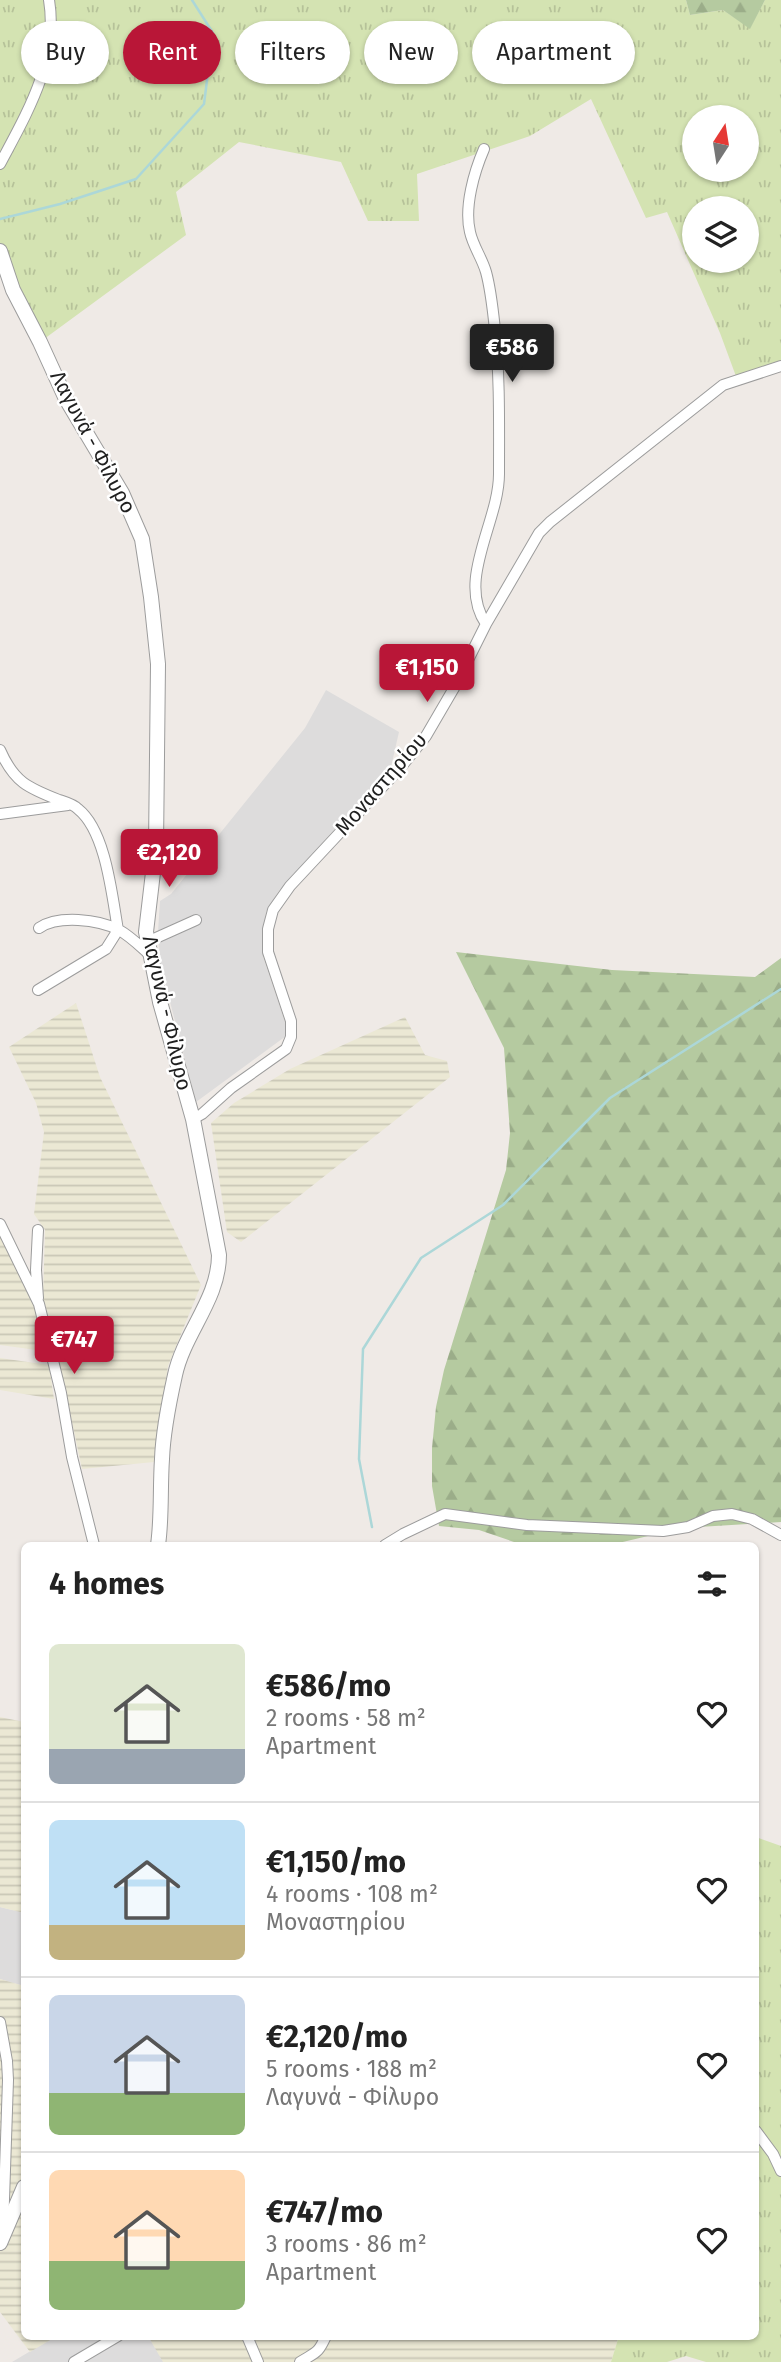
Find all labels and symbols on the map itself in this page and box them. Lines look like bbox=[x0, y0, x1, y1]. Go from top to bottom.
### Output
north arrow bbox=[682, 105, 760, 182]
pin: €586 bbox=[471, 324, 553, 384]
street label: Λαγυνά - Φίλυρο bbox=[44, 366, 142, 518]
pin: €1,150 bbox=[370, 644, 484, 704]
street label: Μοναστηρίου bbox=[329, 727, 433, 841]
pin: €2,120 bbox=[112, 830, 226, 889]
street label: Λαγυνά - Φίλυρο bbox=[137, 933, 197, 1093]
pin: €747 bbox=[33, 1316, 115, 1376]

